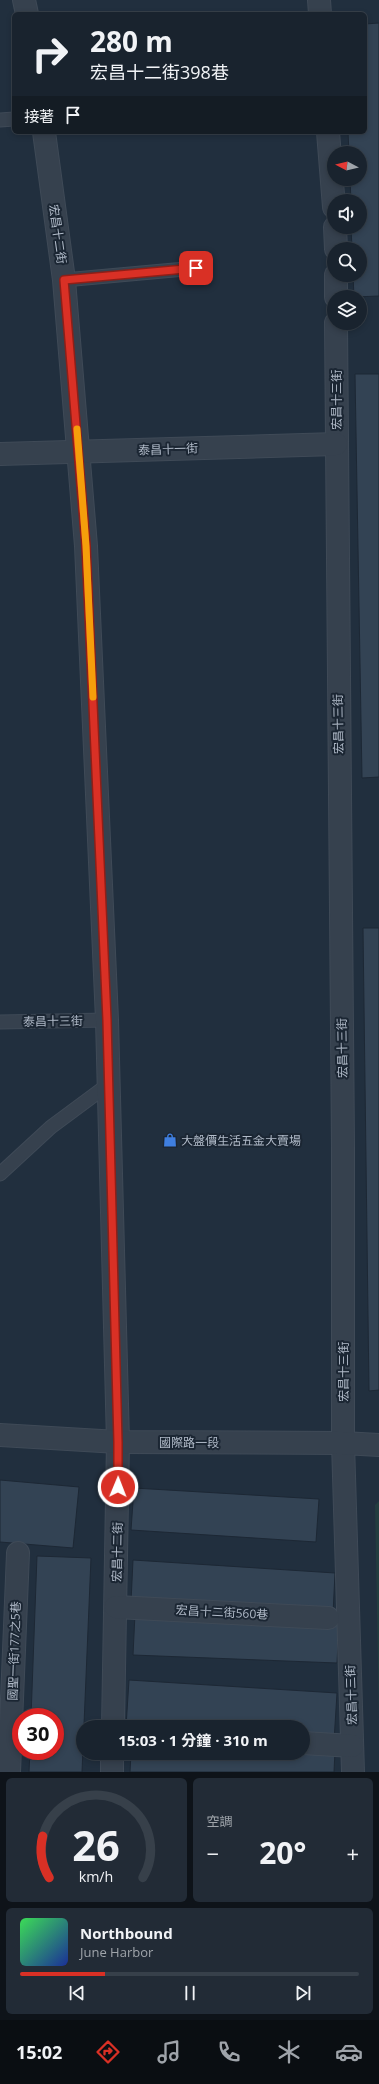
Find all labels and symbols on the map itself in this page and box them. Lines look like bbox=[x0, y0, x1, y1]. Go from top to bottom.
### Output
north arrow bbox=[327, 146, 367, 186]
street label: 宏昌十二街 bbox=[45, 203, 71, 265]
pin bbox=[179, 251, 213, 285]
street label: 宏昌十三街 bbox=[328, 370, 345, 430]
street label: 泰昌十一街 bbox=[138, 439, 198, 459]
street label: 宏昌十三街 bbox=[329, 694, 347, 754]
street label: 泰昌十三街 bbox=[23, 1012, 83, 1030]
street label: 宏昌十三街 bbox=[333, 1018, 351, 1078]
shop icon: 大盤價生活五金大賣場 bbox=[162, 1132, 178, 1148]
place label: 大盤價生活五金大賣場 bbox=[181, 1132, 301, 1149]
street label: 宏昌十三街 bbox=[335, 1342, 352, 1402]
street label: 國際路一段 bbox=[159, 1434, 219, 1451]
position arrow bbox=[97, 1466, 139, 1508]
street label: 宏昌十二街 bbox=[108, 1522, 126, 1582]
street label: 國聖一街177之5巷 bbox=[4, 1601, 24, 1701]
street label: 宏昌十二街560巷 bbox=[175, 1601, 269, 1623]
street label: 宏昌十三街 bbox=[341, 1665, 361, 1725]
speed limit sign: 30 bbox=[12, 1708, 64, 1760]

